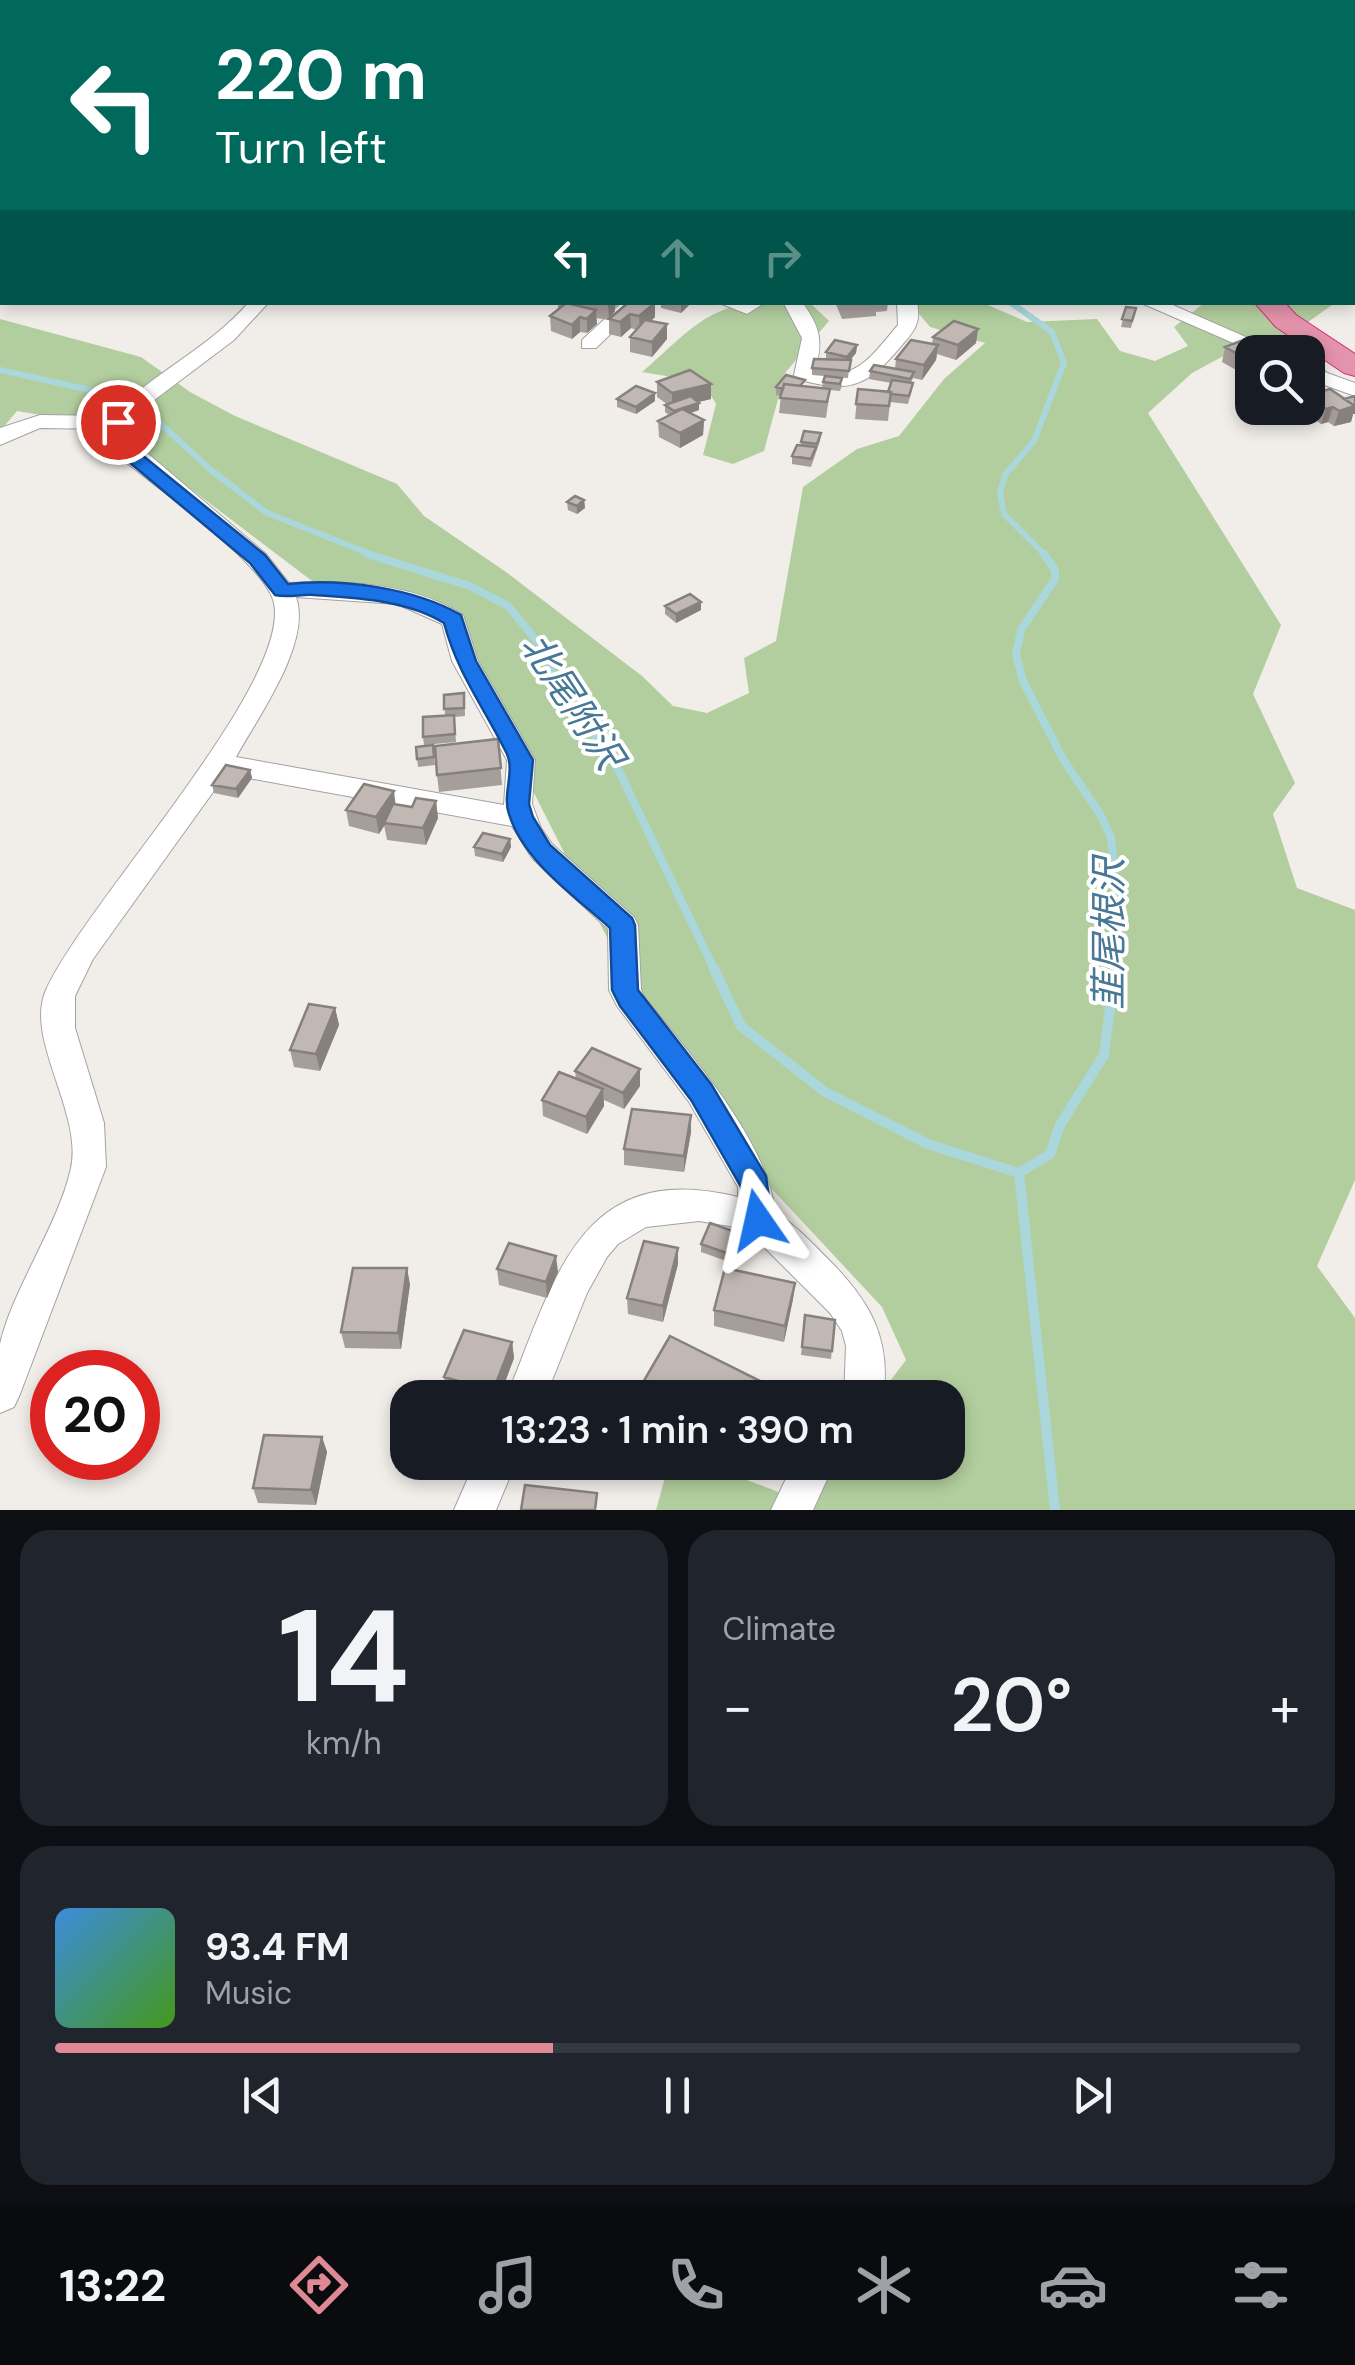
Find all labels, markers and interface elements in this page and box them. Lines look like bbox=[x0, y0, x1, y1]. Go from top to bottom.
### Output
text: 220 m bbox=[215, 30, 427, 121]
icon: left bbox=[50, 40, 180, 170]
text: Turn left bbox=[215, 118, 387, 177]
icon: left bbox=[545, 230, 600, 285]
icon: ahead bbox=[650, 230, 705, 285]
icon: right bbox=[755, 230, 810, 285]
map controls bbox=[1235, 335, 1325, 425]
button: search bbox=[1235, 335, 1325, 425]
pin bbox=[76, 380, 161, 465]
icon: arrive bbox=[91, 395, 146, 450]
water label: 北尾附沢 bbox=[510, 624, 637, 783]
water label: 韮尾根沢 bbox=[1084, 853, 1134, 1010]
position arrow bbox=[706, 1168, 810, 1272]
speed limit sign: 20 bbox=[30, 1350, 160, 1480]
text: 13:23 · 1 min · 390 m bbox=[501, 1405, 854, 1455]
text: 14 bbox=[278, 1572, 410, 1741]
text: Climate bbox=[723, 1608, 836, 1650]
text: 20° bbox=[950, 1657, 1072, 1754]
text: − bbox=[723, 1671, 753, 1743]
text: + bbox=[1270, 1671, 1300, 1743]
text: km/h bbox=[306, 1722, 382, 1764]
text: 93.4 FM bbox=[205, 1922, 350, 1972]
text: Music bbox=[205, 1972, 292, 2014]
icon: previous bbox=[235, 2068, 290, 2123]
icon: pause bbox=[650, 2068, 705, 2123]
icon: next bbox=[1065, 2068, 1120, 2123]
icon: directions bbox=[284, 2250, 354, 2320]
icon: music bbox=[473, 2250, 543, 2320]
icon: phone bbox=[661, 2250, 731, 2320]
icon: climate bbox=[849, 2250, 919, 2320]
icon: car bbox=[1038, 2250, 1108, 2320]
icon: filters bbox=[1226, 2250, 1296, 2320]
text: 13:22 bbox=[59, 2256, 166, 2315]

